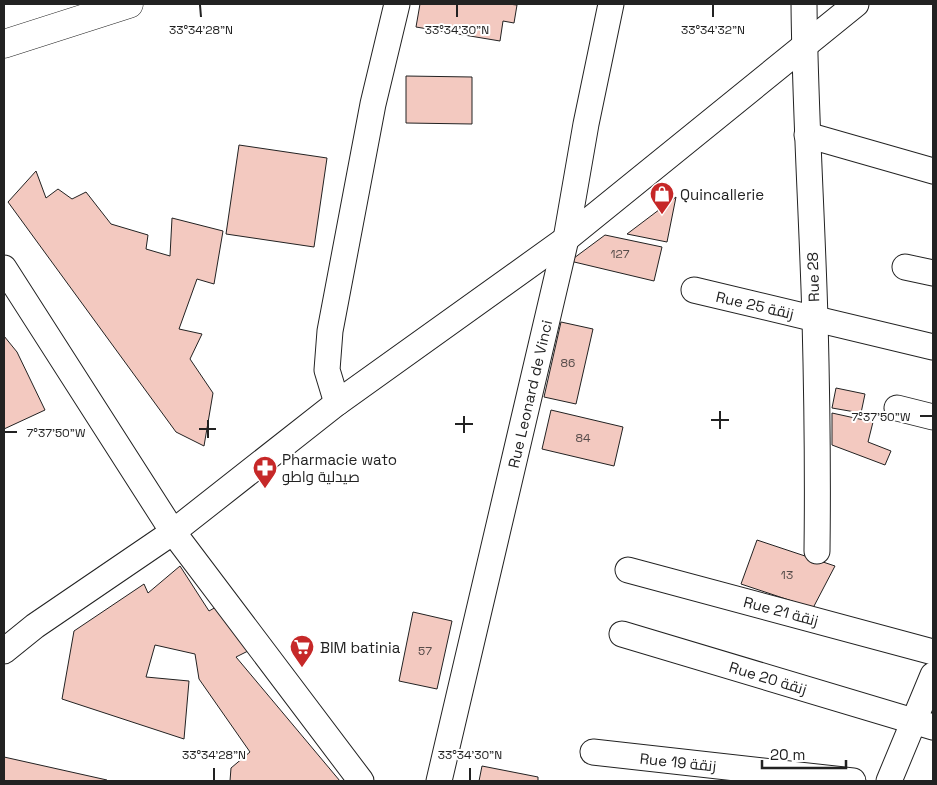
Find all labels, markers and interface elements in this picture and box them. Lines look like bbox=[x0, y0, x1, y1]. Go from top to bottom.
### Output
text: 33°34'28"N bbox=[169, 22, 233, 38]
text: 33°34'30"N bbox=[425, 22, 489, 38]
text: 33°34'32"N bbox=[681, 22, 745, 38]
shop icon: Quincallerie bbox=[649, 181, 675, 215]
place label: Quincallerie bbox=[680, 185, 764, 204]
house number: 127 bbox=[611, 246, 630, 262]
street label: Rue 28 bbox=[803, 252, 823, 302]
street label: Rue 25 زنقة bbox=[714, 287, 796, 323]
street label: Rue Leonard de Vinci bbox=[504, 318, 556, 470]
house number: 86 bbox=[561, 355, 575, 371]
text: 7°37'50"W bbox=[852, 409, 911, 425]
text: 7°37'50"W bbox=[27, 425, 86, 441]
house number: 84 bbox=[576, 430, 591, 446]
place label: Pharmacie wato صيدلية واطو bbox=[282, 450, 397, 486]
pharmacy icon: Pharmacie wato صيدلية واطو bbox=[252, 455, 278, 489]
house number: 13 bbox=[781, 567, 793, 583]
street label: Rue 21 زنقة bbox=[741, 592, 821, 630]
supermarket icon: BIM batinia bbox=[289, 634, 315, 668]
place label: BIM batinia bbox=[320, 638, 401, 657]
house number: 57 bbox=[418, 643, 432, 659]
street label: Rue 20 زنقة bbox=[727, 657, 809, 699]
scale bar bbox=[762, 738, 846, 770]
text: 20 m bbox=[770, 745, 805, 764]
text: 33°34'28"N bbox=[182, 747, 246, 763]
text: 33°34'30"N bbox=[438, 747, 502, 763]
street label: Rue 19 زنقة bbox=[639, 749, 717, 775]

